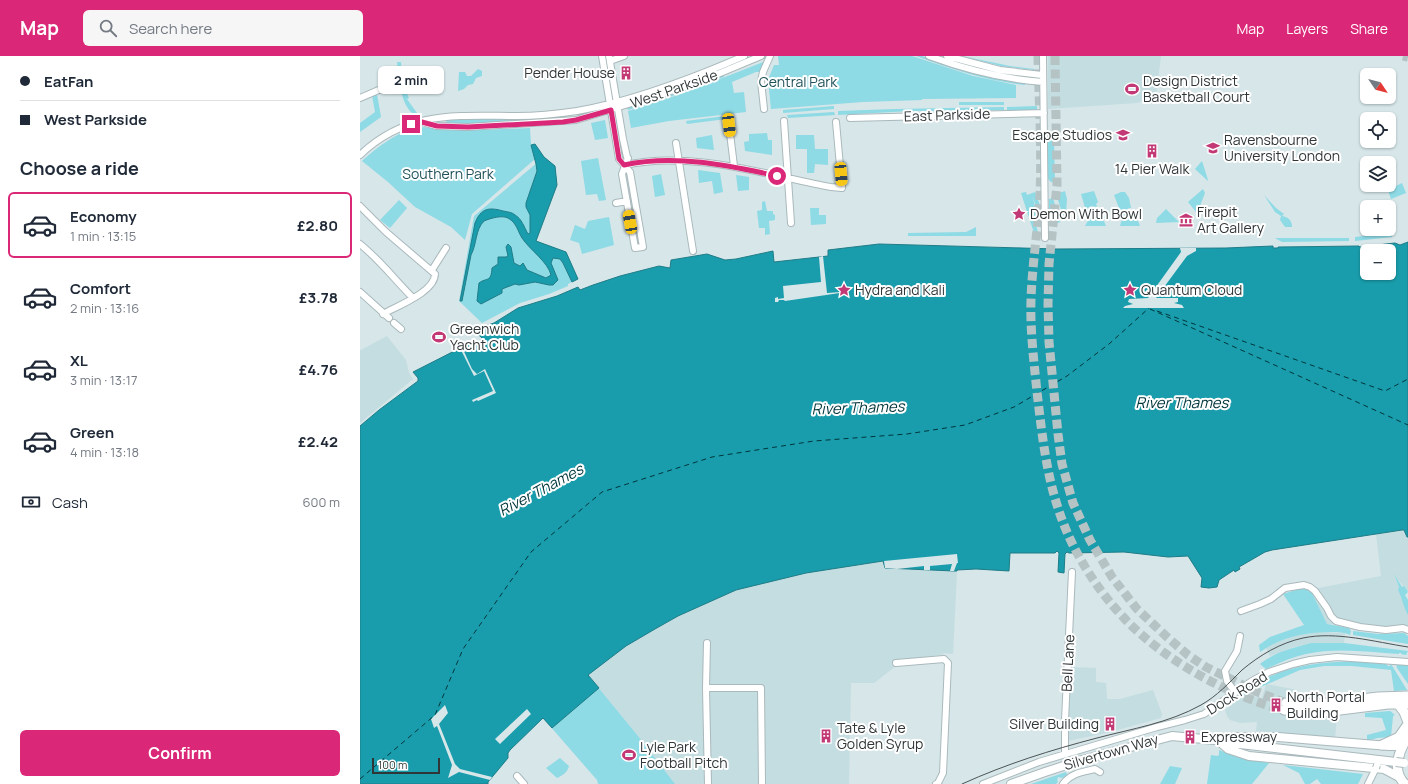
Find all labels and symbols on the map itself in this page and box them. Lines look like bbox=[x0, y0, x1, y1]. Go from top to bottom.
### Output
place label: Pender House bbox=[524, 63, 615, 82]
building icon: Pender House bbox=[618, 65, 634, 81]
street label: West Parkside bbox=[628, 65, 720, 112]
callout: 2 min bbox=[378, 66, 444, 94]
north arrow bbox=[1360, 68, 1396, 104]
place label: Design District Basketball Court bbox=[1143, 71, 1250, 106]
park label: Central Park bbox=[759, 72, 838, 91]
sports icon: Design District Basketball Court bbox=[1124, 81, 1140, 97]
street label: East Parkside bbox=[903, 103, 990, 126]
car bbox=[722, 112, 736, 138]
route end bbox=[402, 115, 420, 133]
place label: Escape Studios bbox=[1012, 125, 1112, 144]
school or university icon: Escape Studios bbox=[1115, 127, 1131, 143]
place label: Ravensbourne University London bbox=[1224, 130, 1340, 165]
school or university icon: Ravensbourne University London bbox=[1205, 140, 1221, 156]
building icon: 14 Pier Walk bbox=[1144, 143, 1160, 159]
place label: 14 Pier Walk bbox=[1115, 159, 1190, 178]
car bbox=[834, 162, 848, 186]
park label: Southern Park bbox=[402, 164, 495, 183]
route start bbox=[768, 167, 786, 185]
place label: Firepit Art Gallery bbox=[1197, 202, 1265, 237]
place label: Demon With Bowl bbox=[1030, 204, 1142, 223]
place icon: Demon With Bowl bbox=[1011, 206, 1027, 222]
car bbox=[622, 209, 638, 235]
museum icon: Firepit Art Gallery bbox=[1178, 212, 1194, 228]
place label: Hydra and Kali bbox=[855, 280, 945, 299]
place label: Quantum Cloud bbox=[1141, 280, 1242, 299]
place icon: Hydra and Kali bbox=[836, 282, 852, 298]
place icon: Quantum Cloud bbox=[1122, 282, 1138, 298]
place label: Greenwich Yacht Club bbox=[450, 319, 519, 354]
sports icon: Greenwich Yacht Club bbox=[431, 329, 447, 345]
water label: River Thames bbox=[1136, 392, 1230, 413]
water label: River Thames bbox=[811, 395, 906, 420]
water label: River Thames bbox=[495, 458, 588, 521]
street label: Bell Lane bbox=[1057, 634, 1078, 692]
street label: Dock Road bbox=[1203, 666, 1271, 719]
place label: North Portal Building bbox=[1287, 687, 1365, 722]
building icon: North Portal Building bbox=[1268, 697, 1284, 713]
place label: Silver Building bbox=[1009, 714, 1099, 733]
building icon: Silver Building bbox=[1102, 716, 1118, 732]
place label: Tate & Lyle Golden Syrup bbox=[837, 718, 923, 753]
place label: Expressway bbox=[1201, 727, 1278, 746]
building icon: Tate & Lyle Golden Syrup bbox=[818, 728, 834, 744]
street label: Silvertown Way bbox=[1061, 729, 1161, 774]
building icon: Expressway bbox=[1182, 729, 1198, 745]
place label: Lyle Park Football Pitch bbox=[640, 737, 728, 772]
sports icon: Lyle Park Football Pitch bbox=[621, 747, 637, 763]
scale bar bbox=[372, 756, 440, 775]

